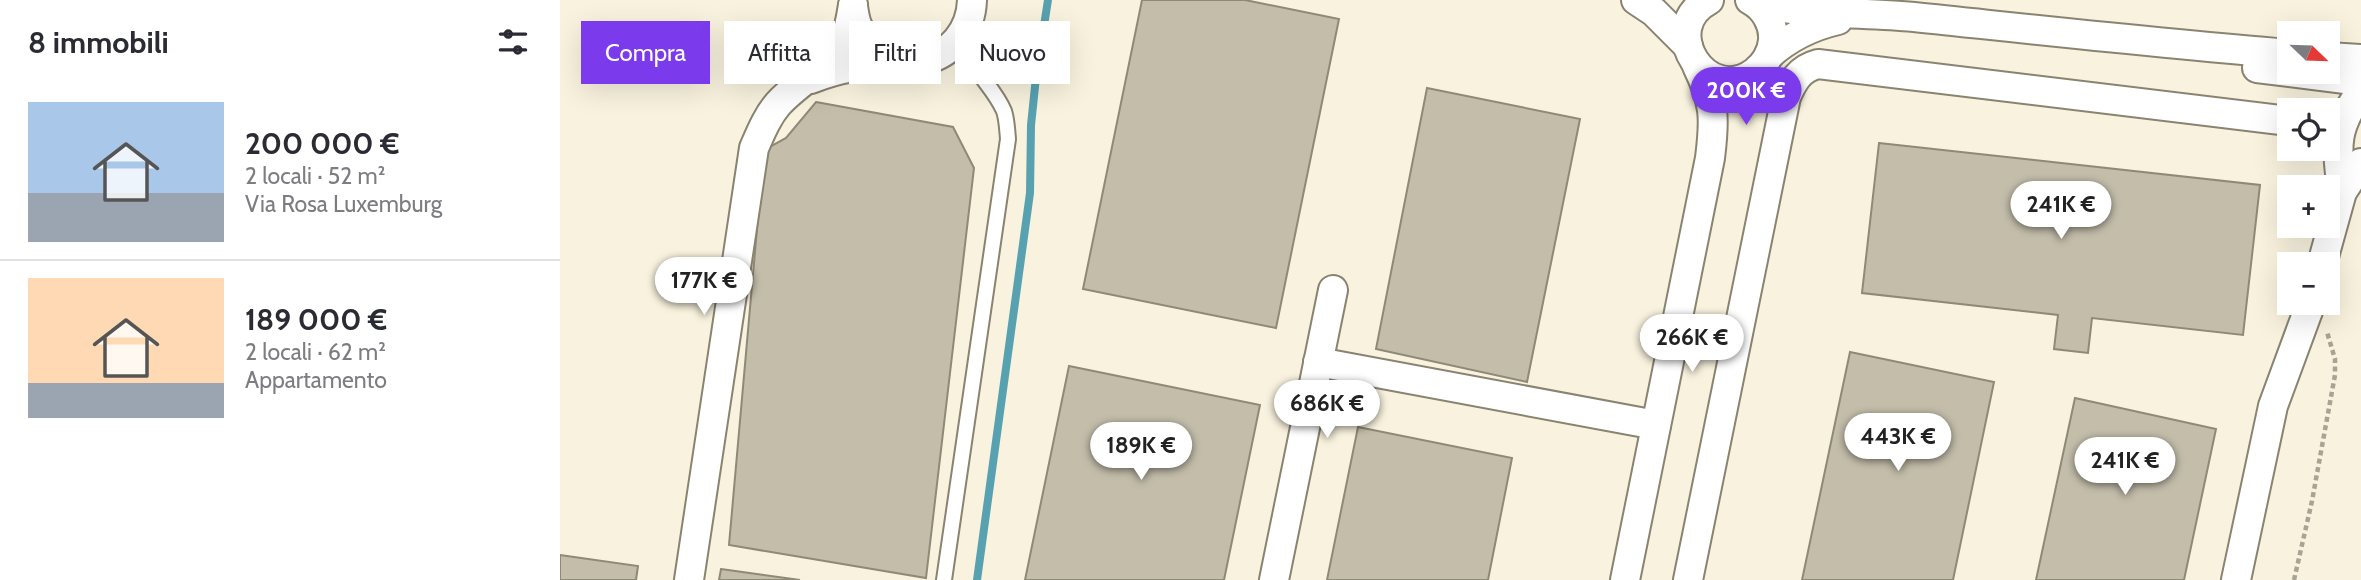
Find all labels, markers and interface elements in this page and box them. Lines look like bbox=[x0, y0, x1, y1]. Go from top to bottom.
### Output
chip: Compra bbox=[581, 21, 710, 84]
chip: Affitta bbox=[724, 21, 835, 84]
chip: Filtri bbox=[849, 21, 941, 84]
chip: Nuovo bbox=[955, 21, 1070, 84]
north arrow bbox=[2277, 21, 2340, 84]
map controls bbox=[2277, 21, 2340, 315]
icon: filters bbox=[494, 23, 532, 61]
text: 8 immobili bbox=[28, 24, 169, 61]
pin: 200K € bbox=[1689, 68, 1803, 127]
text: 200K € bbox=[1707, 76, 1785, 104]
button: locate bbox=[2277, 98, 2340, 161]
text: 200 000 € bbox=[245, 125, 400, 162]
icon: home bbox=[84, 130, 168, 214]
text: 2 locali · 52 m² bbox=[245, 162, 385, 190]
button: + bbox=[2277, 175, 2340, 238]
pin: 241K € bbox=[2004, 182, 2118, 241]
text: Via Rosa Luxemburg bbox=[245, 190, 442, 218]
text: 241K € bbox=[2026, 190, 2096, 218]
button: − bbox=[2277, 252, 2340, 315]
pin: 177K € bbox=[647, 258, 761, 317]
text: 177K € bbox=[671, 266, 737, 294]
text: 189 000 € bbox=[245, 301, 387, 338]
icon: home bbox=[84, 306, 168, 390]
pin: 266K € bbox=[1635, 314, 1749, 374]
text: 266K € bbox=[1656, 323, 1728, 351]
text: 2 locali · 62 m² bbox=[245, 338, 386, 366]
text: Appartamento bbox=[245, 366, 387, 394]
pin: 686K € bbox=[1270, 380, 1384, 440]
text: 686K € bbox=[1290, 389, 1364, 417]
pin: 443K € bbox=[1841, 414, 1955, 473]
pin: 189K € bbox=[1084, 422, 1198, 482]
text: 443K € bbox=[1860, 422, 1936, 450]
text: 189K € bbox=[1106, 431, 1176, 459]
pin: 241K € bbox=[2068, 438, 2182, 497]
text: 241K € bbox=[2090, 446, 2160, 474]

